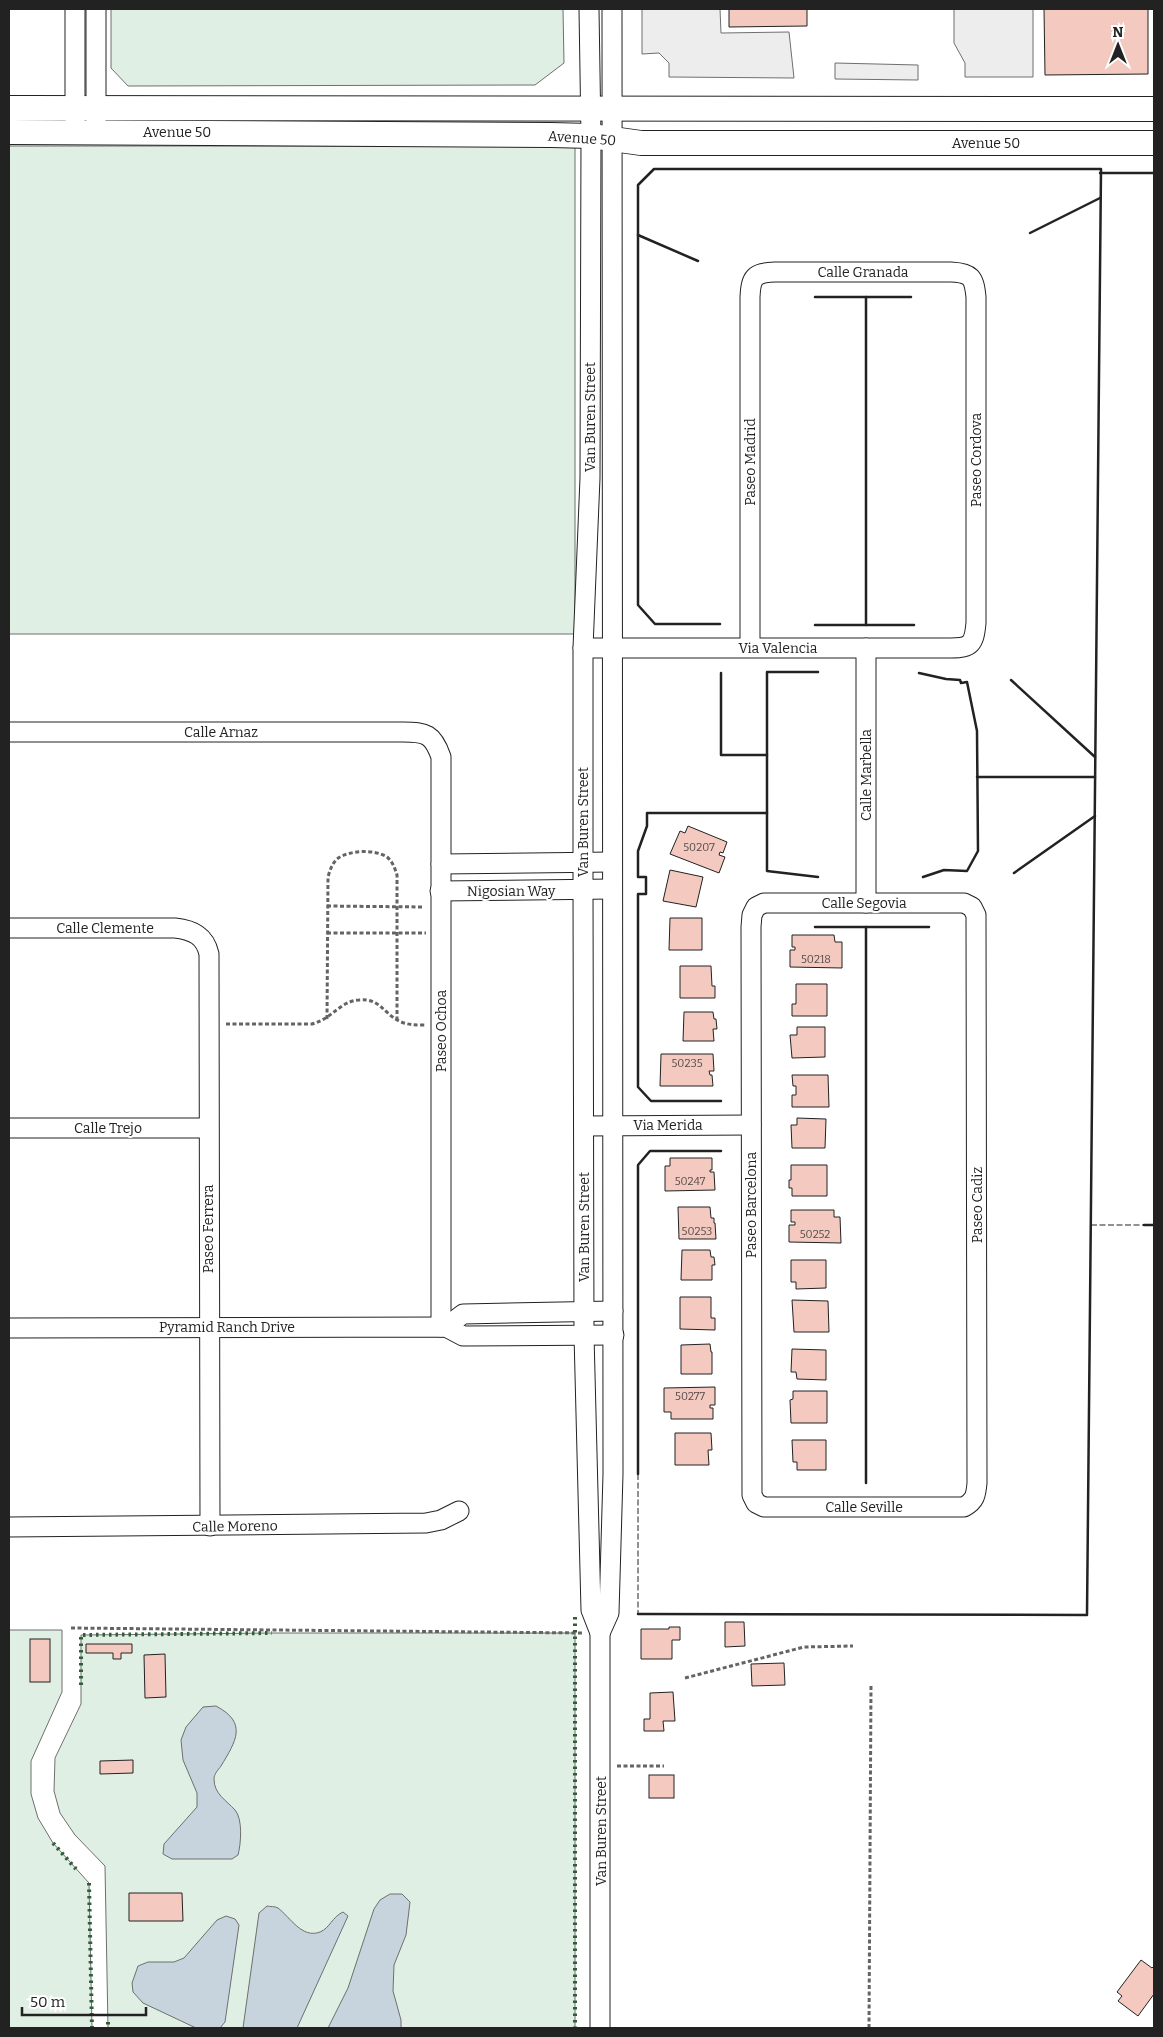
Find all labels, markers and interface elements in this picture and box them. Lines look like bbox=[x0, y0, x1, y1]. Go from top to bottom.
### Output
north arrow bbox=[1093, 20, 1143, 70]
text: N bbox=[1113, 24, 1124, 41]
street label: Avenue 50 bbox=[143, 124, 211, 141]
street label: Avenue 50 bbox=[547, 128, 617, 149]
street label: Avenue 50 bbox=[952, 135, 1020, 152]
street label: Calle Granada bbox=[818, 264, 909, 281]
street label: Van Buren Street bbox=[582, 362, 599, 472]
street label: Paseo Cordova bbox=[968, 413, 985, 507]
street label: Paseo Madrid bbox=[742, 418, 759, 506]
street label: Via Valencia bbox=[739, 640, 818, 657]
street label: Calle Arnaz bbox=[184, 724, 258, 741]
street label: Calle Marbella bbox=[858, 729, 875, 821]
street label: Van Buren Street bbox=[575, 767, 592, 877]
house number: 50207 bbox=[683, 841, 715, 854]
street label: Nigosian Way bbox=[467, 883, 556, 900]
street label: Calle Segovia bbox=[821, 895, 907, 912]
street label: Calle Clemente bbox=[56, 920, 154, 937]
house number: 50218 bbox=[801, 953, 831, 966]
street label: Paseo Ochoa bbox=[433, 989, 450, 1072]
house number: 50235 bbox=[671, 1057, 703, 1070]
street label: Via Merida bbox=[633, 1117, 703, 1134]
street label: Calle Trejo bbox=[74, 1120, 142, 1137]
street label: Paseo Barcelona bbox=[743, 1152, 760, 1258]
street label: Paseo Cadiz bbox=[969, 1167, 986, 1243]
street label: Van Buren Street bbox=[576, 1172, 593, 1282]
house number: 50247 bbox=[675, 1175, 706, 1188]
street label: Paseo Ferrera bbox=[200, 1184, 217, 1273]
house number: 50253 bbox=[682, 1225, 712, 1238]
house number: 50252 bbox=[800, 1228, 830, 1241]
street label: Pyramid Ranch Drive bbox=[159, 1319, 295, 1336]
house number: 50277 bbox=[675, 1390, 705, 1403]
street label: Calle Seville bbox=[825, 1499, 903, 1516]
street label: Calle Moreno bbox=[192, 1517, 278, 1536]
street label: Van Buren Street bbox=[593, 1776, 610, 1886]
scale bar bbox=[22, 1984, 146, 2016]
text: 50 m bbox=[30, 1993, 66, 2011]

